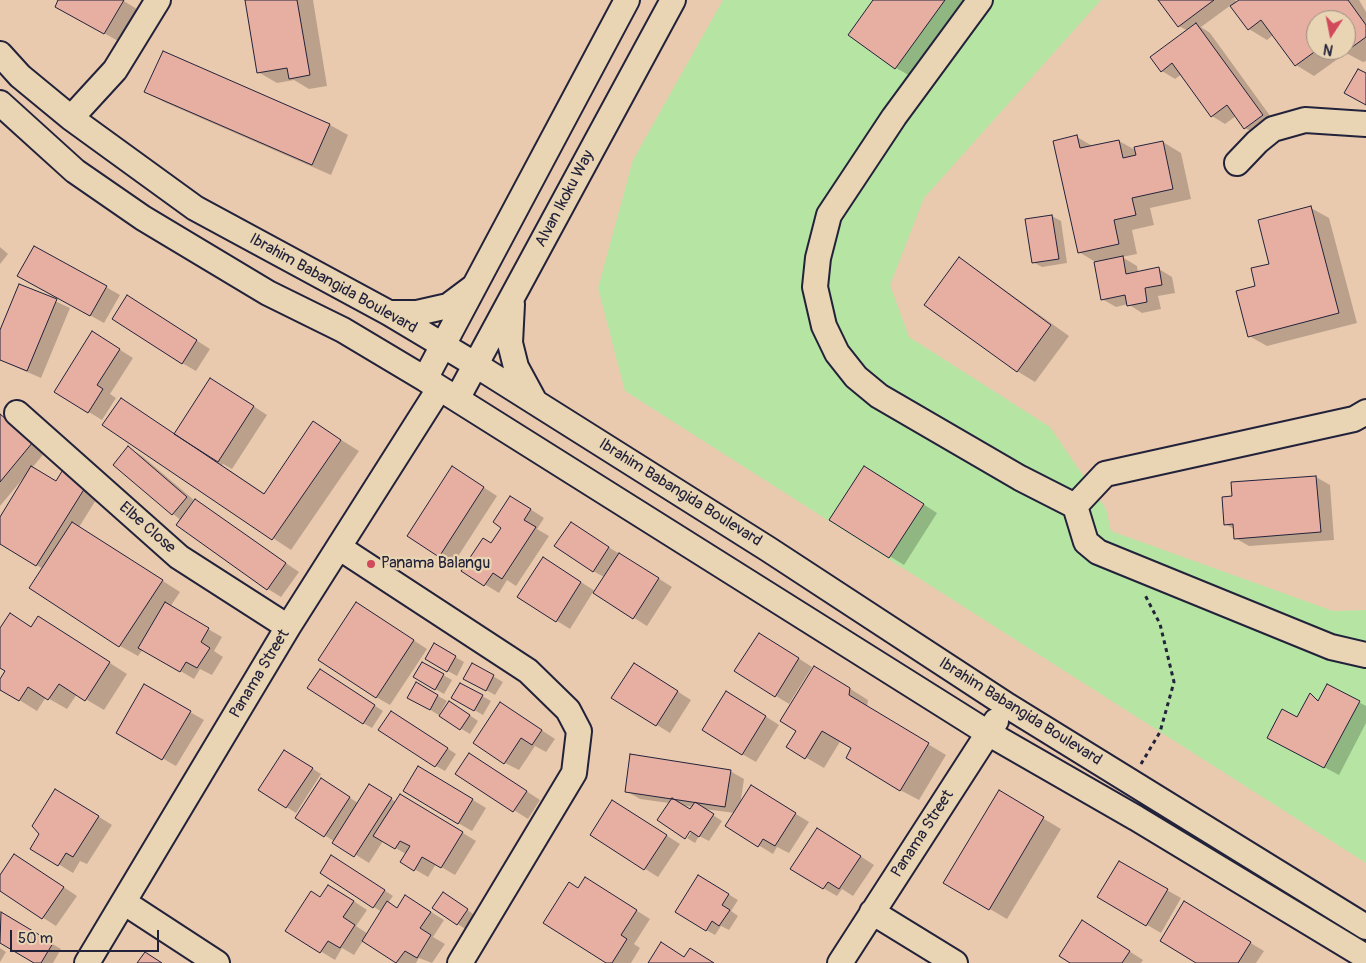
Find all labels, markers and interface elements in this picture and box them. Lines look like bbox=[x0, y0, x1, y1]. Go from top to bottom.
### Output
north arrow bbox=[1306, 10, 1356, 60]
text: N bbox=[1322, 40, 1335, 58]
street label: Alvan Ikoku Way bbox=[531, 147, 599, 251]
street label: Ibrahim Babangida Boulevard bbox=[246, 230, 420, 338]
street label: Ibrahim Babangida Boulevard bbox=[595, 435, 765, 551]
street label: Elbe Close bbox=[115, 498, 179, 558]
place label: Panama Balangu bbox=[381, 554, 490, 574]
marker: Panama Balangu bbox=[365, 558, 377, 570]
street label: Panama Street bbox=[226, 626, 294, 722]
street label: Ibrahim Babangida Boulevard bbox=[935, 654, 1105, 770]
street label: Panama Street bbox=[888, 787, 958, 881]
scale bar bbox=[12, 920, 161, 952]
text: 50 m bbox=[18, 929, 53, 948]

